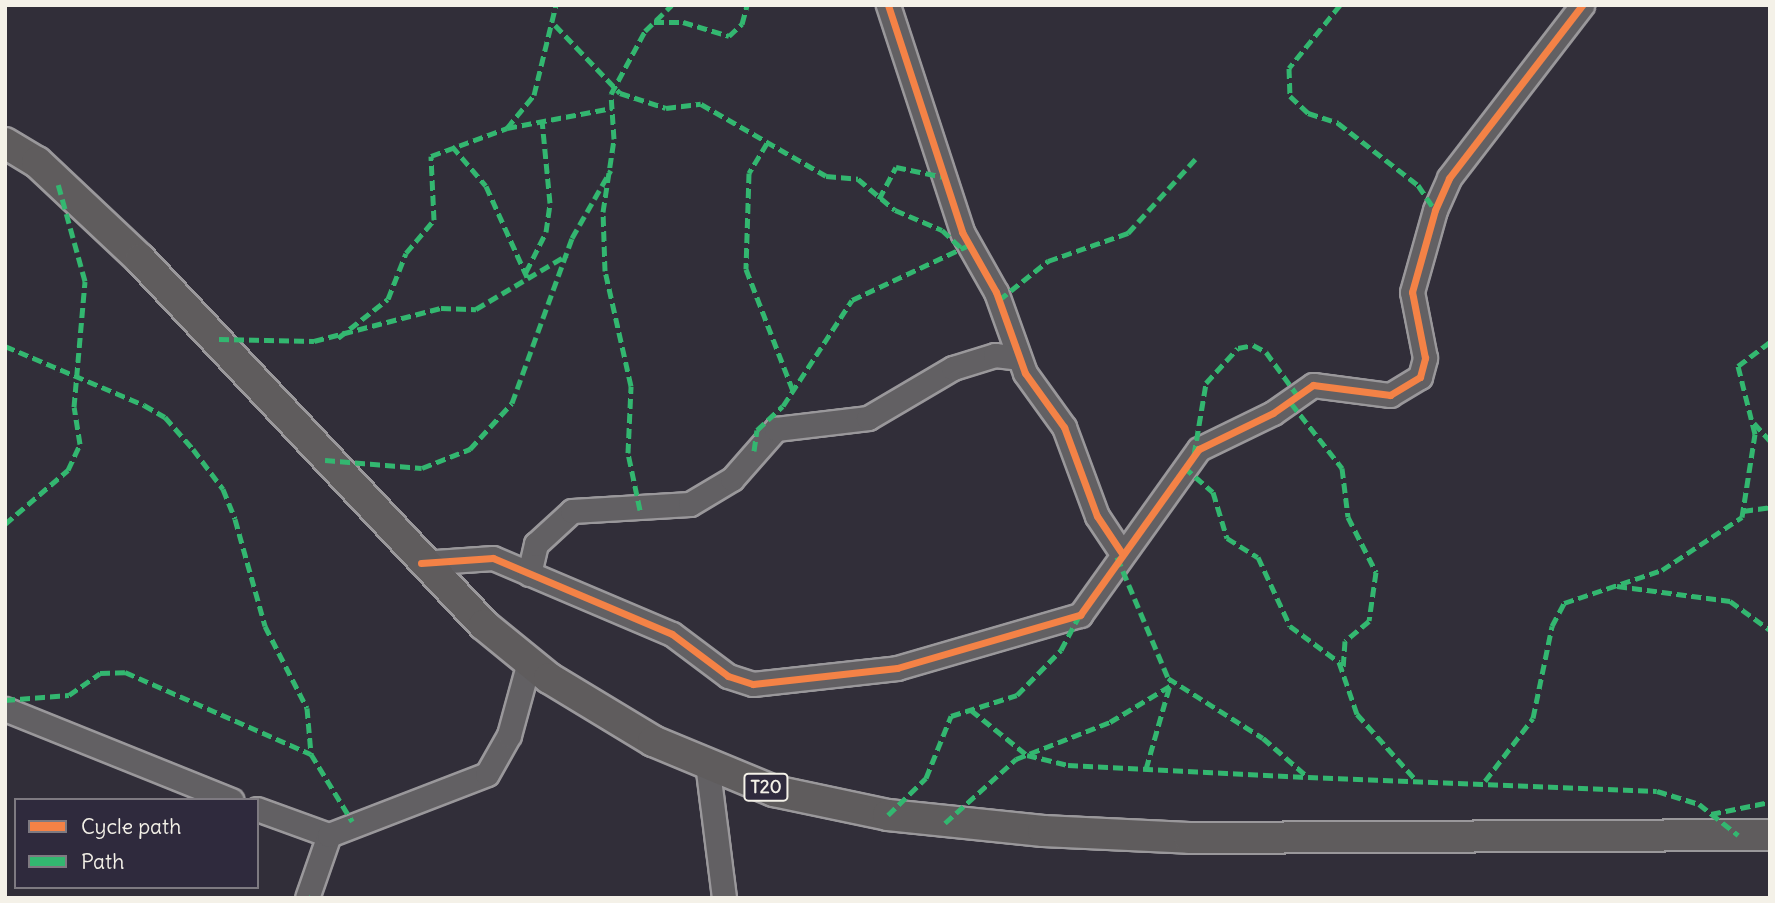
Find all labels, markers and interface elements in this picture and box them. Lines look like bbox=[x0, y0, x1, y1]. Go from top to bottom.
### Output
road number: T20 bbox=[743, 772, 789, 802]
legend bbox=[14, 798, 259, 889]
text: Cycle path bbox=[81, 813, 181, 840]
text: Path bbox=[81, 848, 124, 875]

